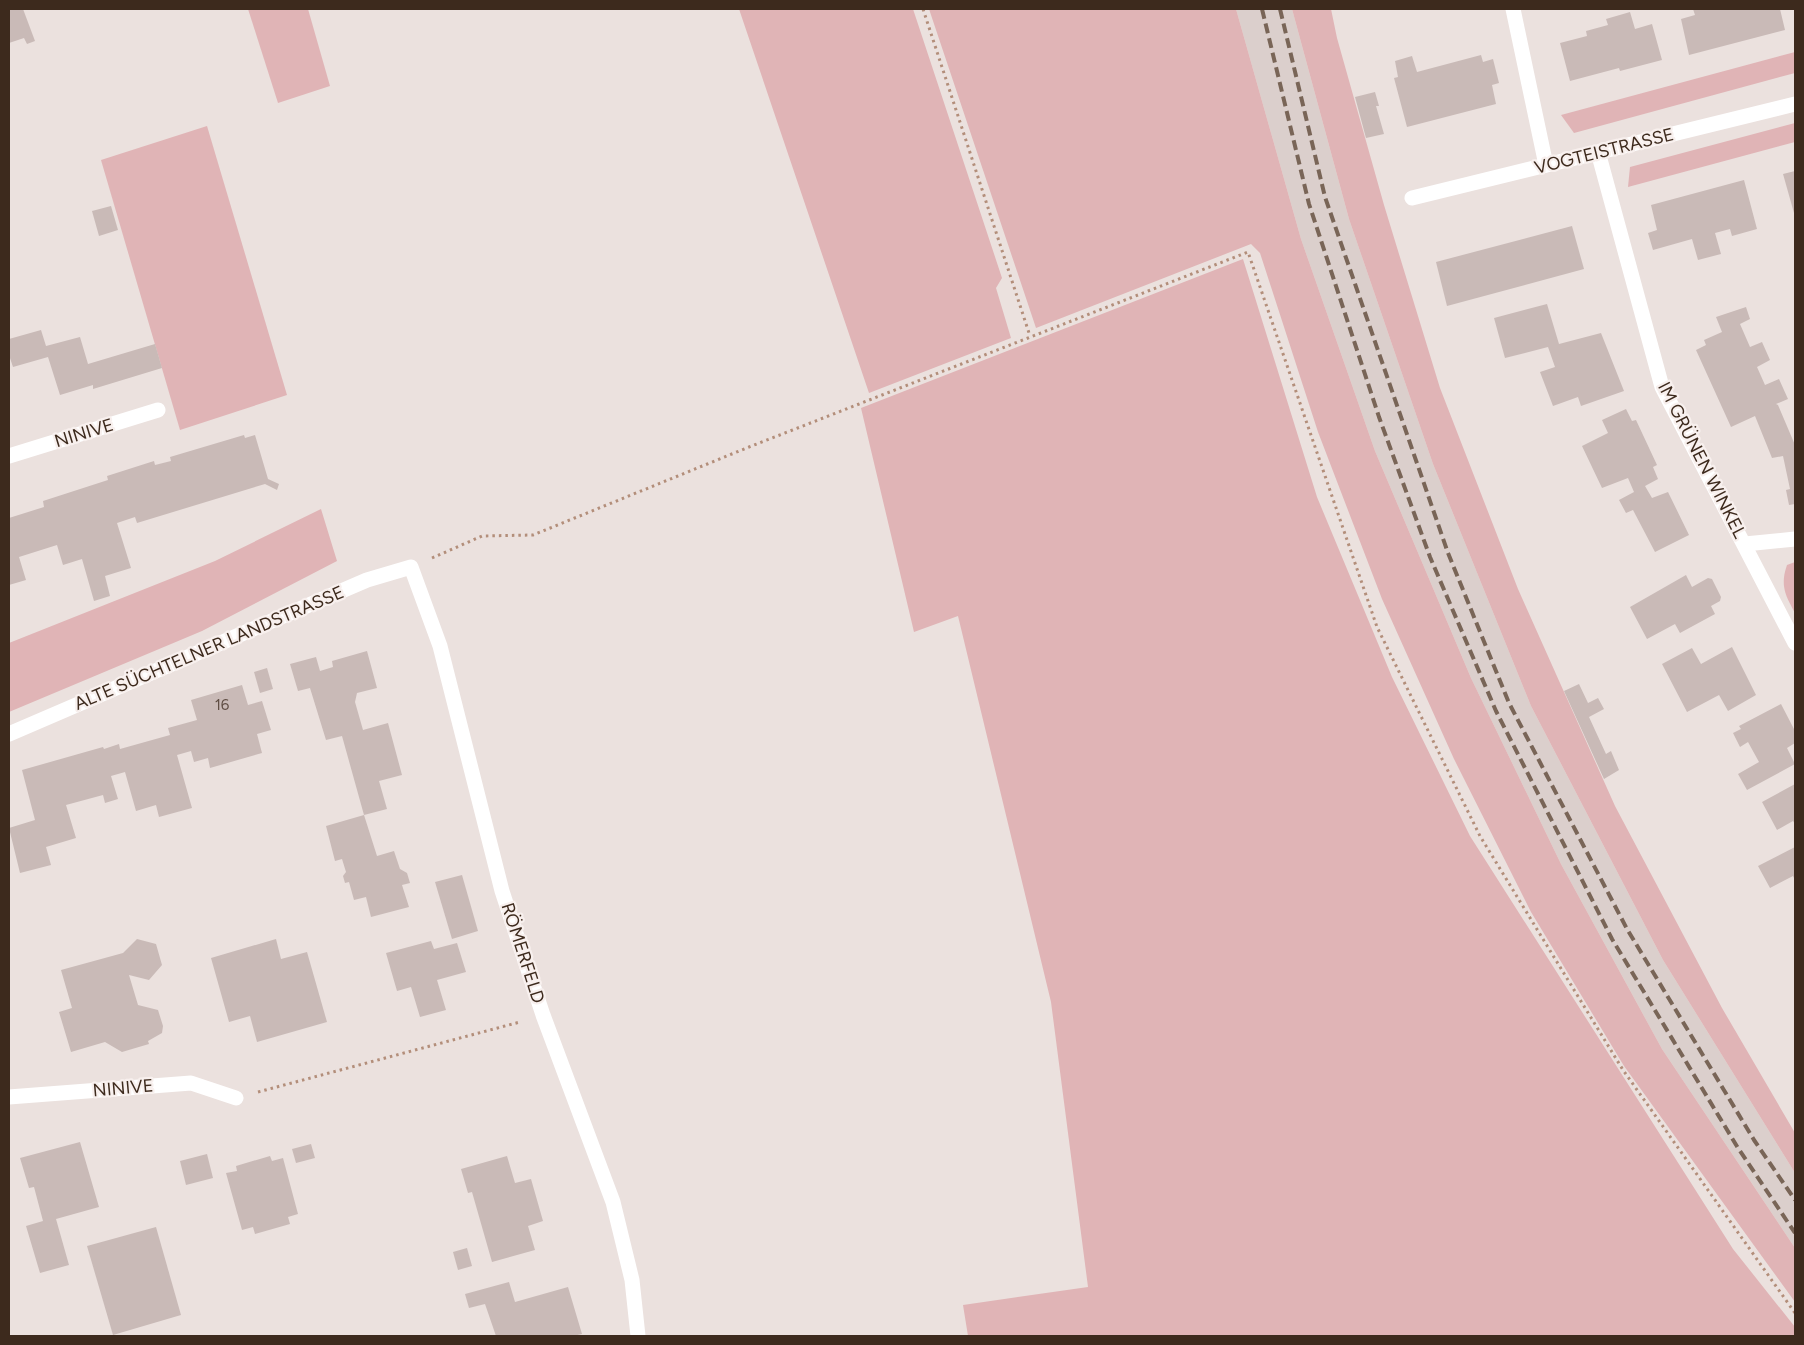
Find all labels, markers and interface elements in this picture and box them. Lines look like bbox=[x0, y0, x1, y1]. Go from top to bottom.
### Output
street label: VOGTEISTRASSE bbox=[1532, 123, 1676, 179]
street label: IM GRÜNEN WINKEL bbox=[1653, 378, 1751, 542]
street label: NINIVE bbox=[52, 414, 116, 452]
street label: ALTE SÜCHTELNER LANDSTRASSE bbox=[71, 581, 347, 715]
house number: 16 bbox=[215, 696, 230, 714]
street label: RÖMERFELD bbox=[496, 900, 550, 1006]
street label: NINIVE bbox=[92, 1074, 154, 1102]

